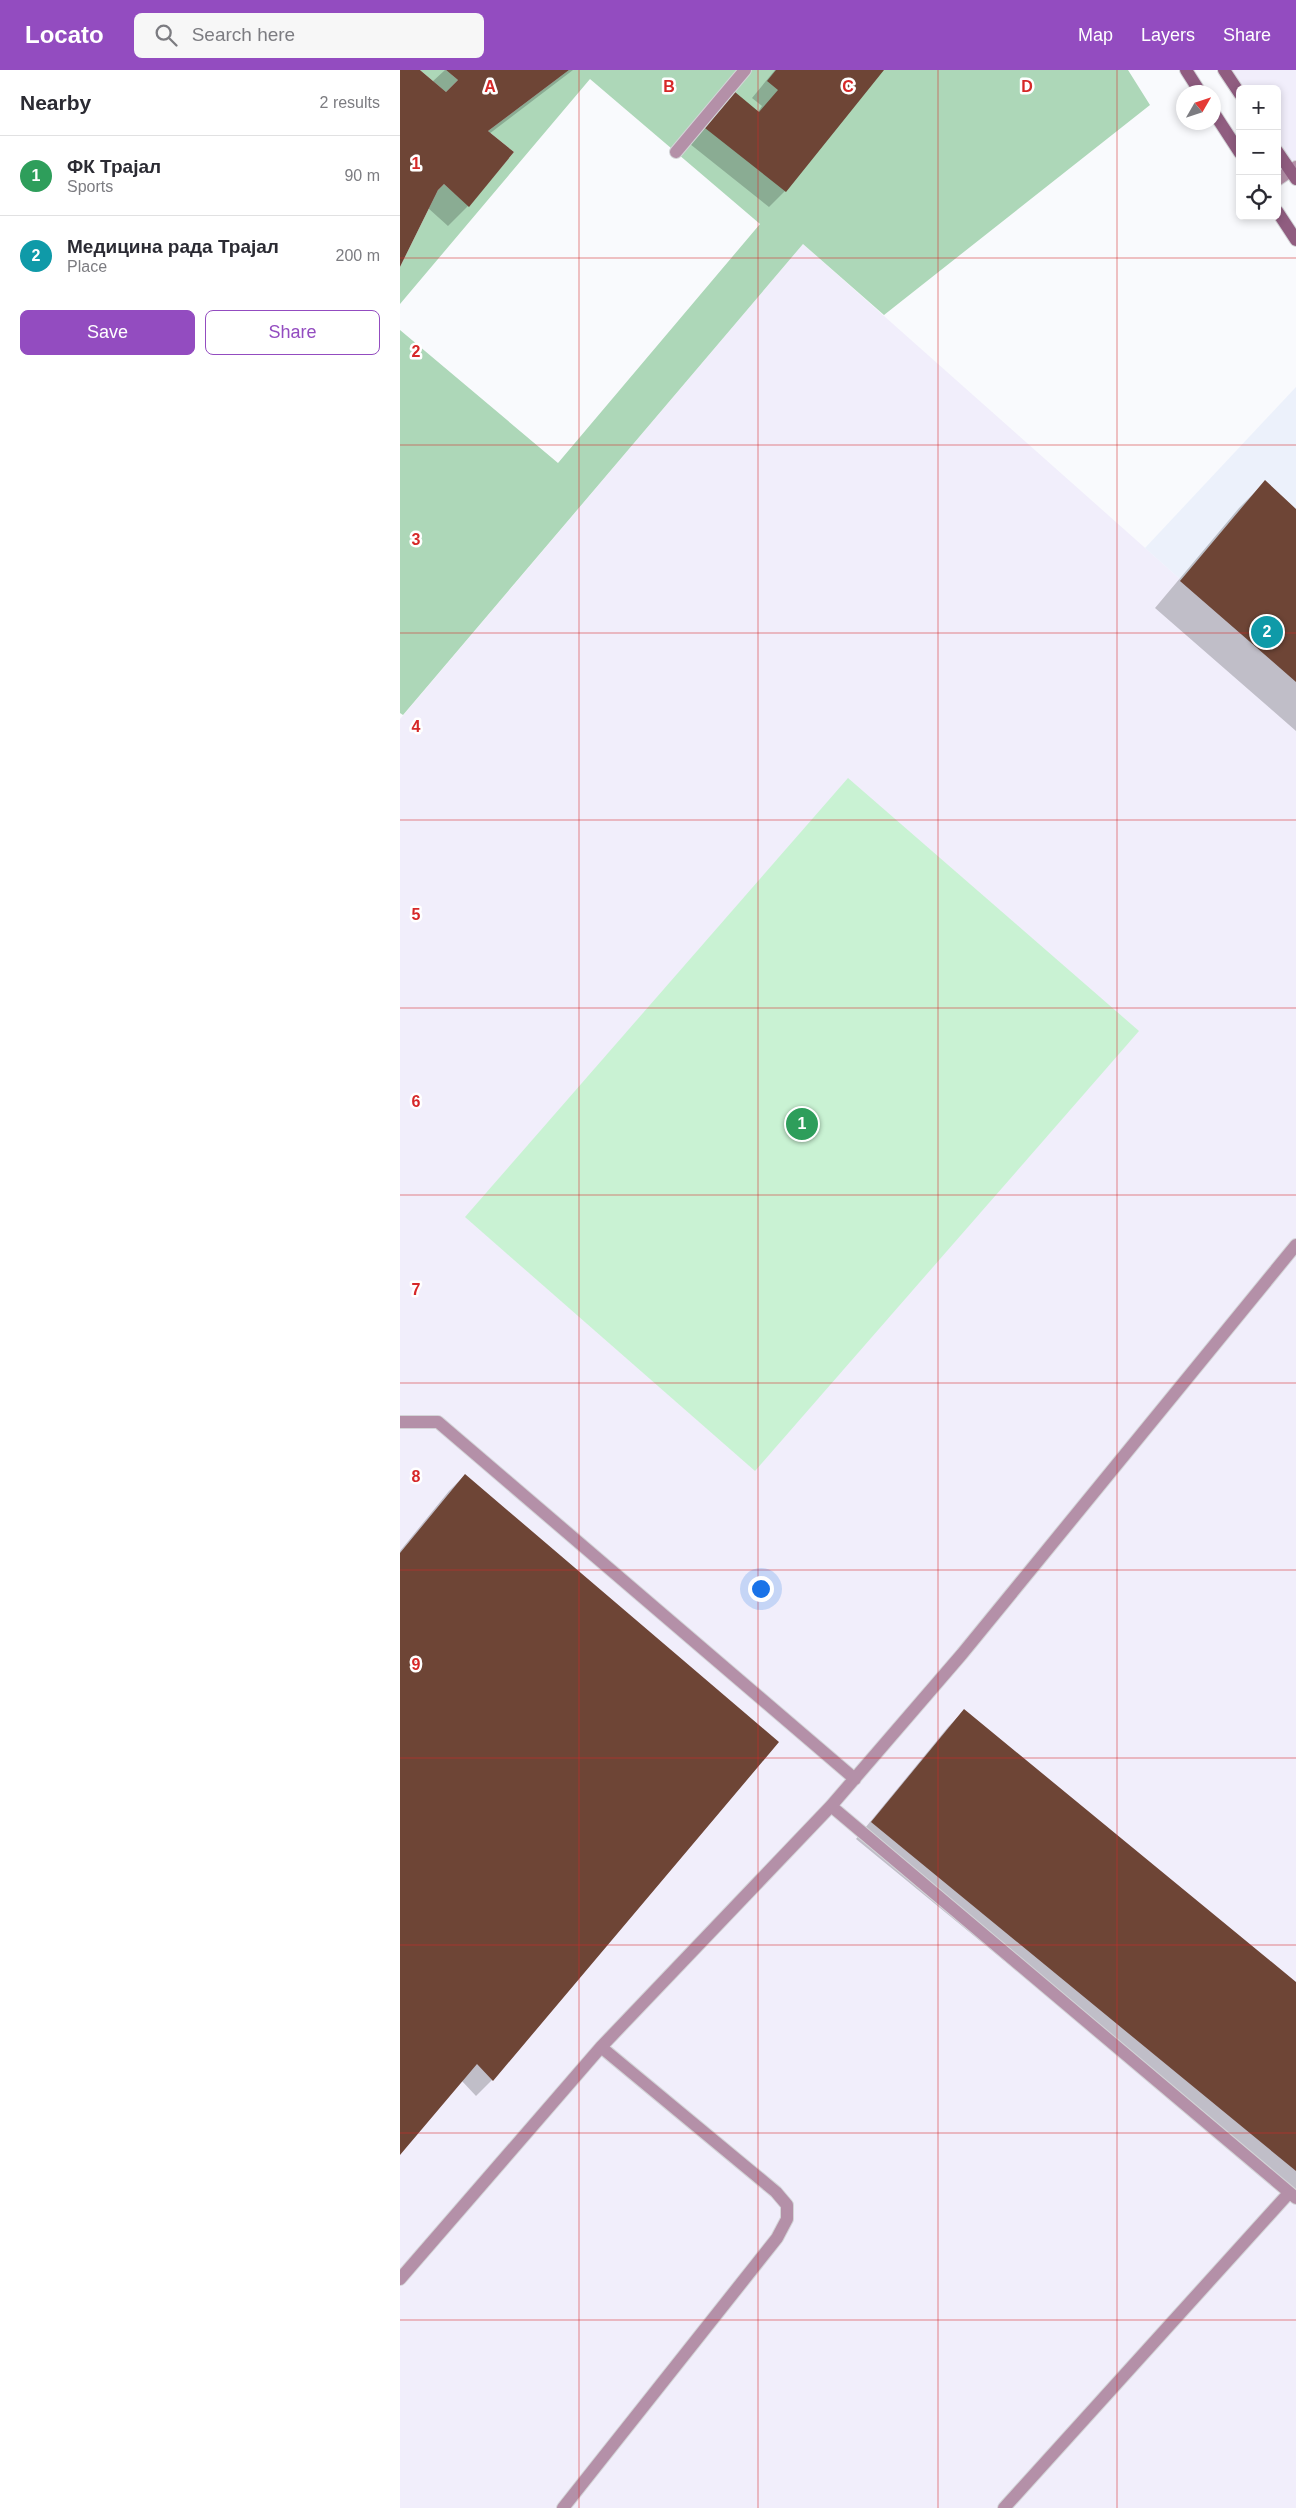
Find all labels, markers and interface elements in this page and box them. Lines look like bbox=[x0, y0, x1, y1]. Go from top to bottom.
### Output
search box bbox=[134, 13, 484, 58]
text: Locato bbox=[25, 21, 104, 48]
icon: search bbox=[152, 21, 180, 49]
text: Search here bbox=[192, 24, 295, 45]
text: Map bbox=[1078, 25, 1113, 45]
text: Layers bbox=[1141, 25, 1195, 45]
text: Share bbox=[1223, 25, 1271, 45]
text: A bbox=[484, 78, 496, 95]
text: B bbox=[663, 78, 675, 95]
text: C bbox=[842, 78, 854, 95]
text: D bbox=[1021, 78, 1033, 95]
north arrow bbox=[1176, 85, 1221, 130]
map controls bbox=[1236, 85, 1281, 220]
button: + bbox=[1236, 85, 1281, 130]
text: Nearby bbox=[20, 91, 91, 114]
text: 2 results bbox=[320, 94, 380, 111]
button: − bbox=[1236, 130, 1281, 175]
text: 1 bbox=[412, 155, 421, 172]
text: ФК Трајал bbox=[67, 156, 161, 177]
text: 1 bbox=[32, 167, 40, 184]
text: 90 m bbox=[344, 167, 380, 184]
button: locate bbox=[1236, 175, 1281, 220]
text: Sports bbox=[67, 178, 113, 195]
text: Медицина рада Трајал bbox=[67, 236, 279, 257]
text: 2 bbox=[32, 247, 40, 264]
text: 200 m bbox=[336, 247, 380, 264]
text: Place bbox=[67, 258, 107, 275]
button: Save bbox=[20, 310, 195, 355]
button: Share bbox=[205, 310, 380, 355]
text: 2 bbox=[412, 343, 421, 360]
text: 3 bbox=[412, 531, 421, 548]
pin: 2 bbox=[1251, 613, 1283, 651]
text: 4 bbox=[412, 718, 421, 735]
text: 5 bbox=[412, 906, 421, 923]
text: 6 bbox=[412, 1093, 421, 1110]
pin: 1 bbox=[786, 1105, 818, 1143]
text: 7 bbox=[412, 1281, 421, 1298]
text: 8 bbox=[412, 1468, 421, 1485]
your location bbox=[748, 1576, 774, 1602]
text: 9 bbox=[412, 1656, 421, 1673]

